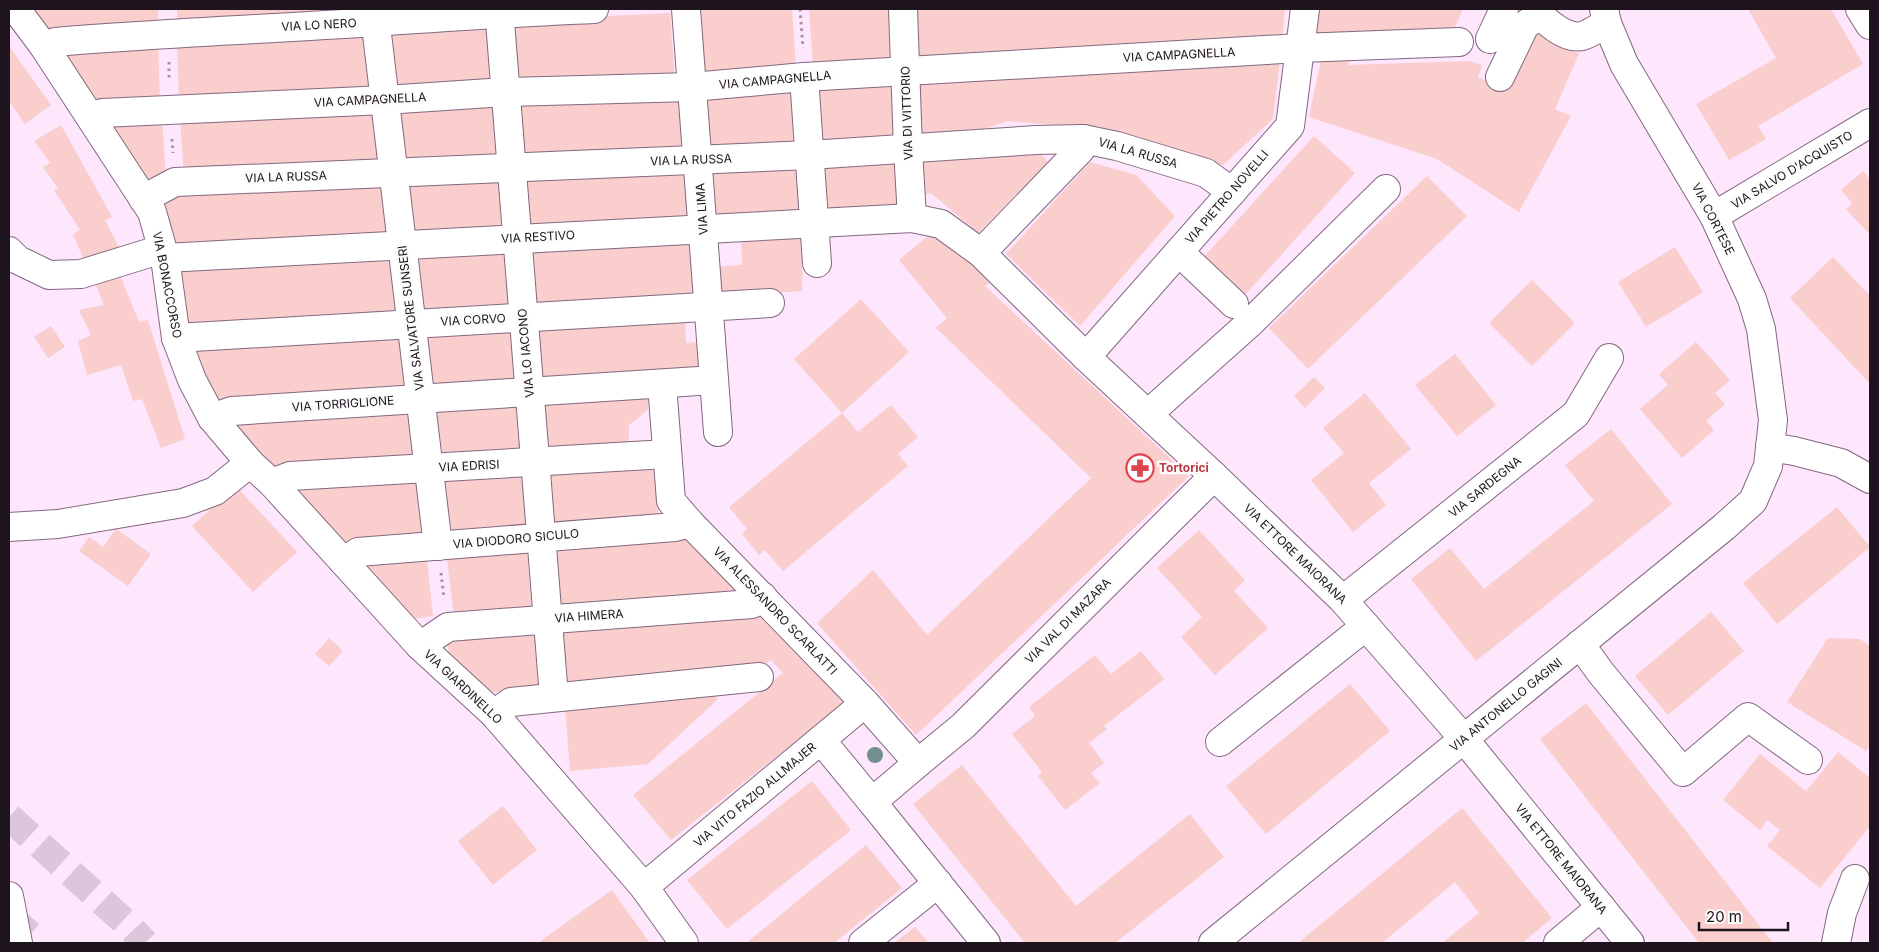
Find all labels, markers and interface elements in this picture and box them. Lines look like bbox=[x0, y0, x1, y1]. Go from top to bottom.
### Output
street label: VIA LO NERO bbox=[281, 15, 357, 34]
street label: VIA CAMPAGNELLA bbox=[1122, 44, 1236, 65]
street label: VIA DI VITTORIO bbox=[897, 66, 916, 160]
street label: VIA CAMPAGNELLA bbox=[718, 67, 832, 92]
street label: VIA CAMPAGNELLA bbox=[313, 89, 427, 110]
street label: VIA SALVO D'ACQUISTO bbox=[1728, 127, 1855, 212]
street label: VIA LA RUSSA bbox=[1097, 134, 1180, 171]
street label: VIA PIETRO NOVELLI bbox=[1182, 147, 1271, 247]
street label: VIA LA RUSSA bbox=[650, 151, 732, 168]
street label: VIA LA RUSSA bbox=[245, 168, 327, 185]
street label: VIA CORTESE bbox=[1689, 180, 1738, 257]
street label: VIA LIMA bbox=[692, 182, 711, 236]
street label: VIA RESTIVO bbox=[501, 227, 575, 246]
street label: VIA BONACCORSO bbox=[150, 230, 185, 340]
street label: VIA SALVATORE SUNSERI bbox=[394, 245, 427, 392]
street label: VIA LO IACONO bbox=[514, 308, 537, 398]
street label: VIA CORVO bbox=[440, 310, 506, 329]
street label: VIA TORRIGLIONE bbox=[291, 392, 395, 415]
pharmacy icon: Tortorici bbox=[1125, 453, 1155, 483]
street label: VIA SARDEGNA bbox=[1445, 453, 1524, 520]
street label: VIA EDRISI bbox=[438, 456, 500, 475]
place label: Tortorici bbox=[1159, 460, 1209, 475]
street label: VIA ETTORE MAIORANA bbox=[1241, 500, 1350, 607]
street label: VIA DIODORO SICULO bbox=[452, 526, 580, 551]
street label: VIA ALESSANDRO SCARLATTI bbox=[710, 544, 841, 678]
street label: VIA VAL DI MAZARA bbox=[1022, 575, 1114, 667]
street label: VIA HIMERA bbox=[554, 606, 624, 625]
street label: VIA GIARDINELLO bbox=[421, 646, 506, 727]
street label: VIA ANTONELLO GAGINI bbox=[1447, 655, 1565, 755]
street label: VIA VITO FAZIO ALLMAJER bbox=[691, 739, 819, 850]
street label: VIA ETTORE MAIORANA bbox=[1512, 800, 1611, 917]
scale bar bbox=[1699, 900, 1788, 932]
text: 20 m bbox=[1706, 907, 1742, 926]

